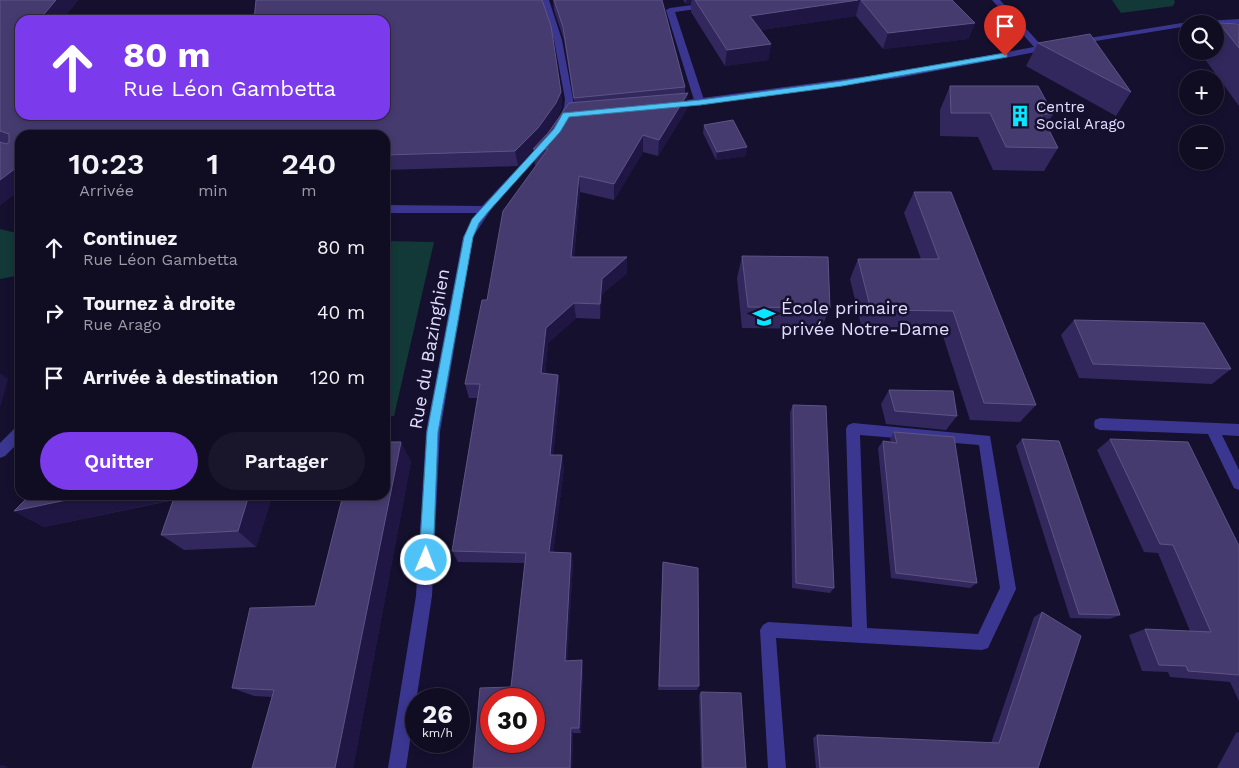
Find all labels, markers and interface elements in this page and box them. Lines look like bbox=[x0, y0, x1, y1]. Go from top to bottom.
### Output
pin bbox=[984, 5, 1026, 56]
icon: arrive bbox=[991, 12, 1019, 40]
map controls bbox=[1179, 15, 1224, 170]
button: search bbox=[1179, 15, 1224, 60]
text: 80 m bbox=[123, 34, 210, 76]
icon: ahead bbox=[40, 35, 105, 100]
button: + bbox=[1179, 70, 1224, 115]
text: Rue Léon Gambetta bbox=[123, 76, 336, 101]
place label: Centre Social Arago bbox=[1036, 98, 1125, 133]
building icon: Centre Social Arago bbox=[1007, 103, 1033, 129]
button: − bbox=[1179, 125, 1224, 170]
text: 10:23 bbox=[69, 146, 145, 181]
text: 1 bbox=[207, 146, 219, 181]
text: 240 bbox=[281, 146, 336, 181]
text: Arrivée bbox=[79, 181, 134, 200]
text: min bbox=[198, 181, 228, 200]
text: m bbox=[301, 181, 316, 200]
text: Continuez bbox=[83, 227, 177, 250]
icon: ahead bbox=[40, 234, 68, 262]
text: 80 m bbox=[317, 236, 365, 259]
text: Rue Léon Gambetta bbox=[83, 250, 238, 269]
street label: Rue du Bazinghien bbox=[405, 267, 453, 431]
text: Tournez à droite bbox=[83, 292, 235, 315]
place label: École primaire privée Notre-Dame bbox=[781, 297, 949, 339]
icon: right bbox=[40, 299, 68, 327]
text: 40 m bbox=[317, 301, 365, 324]
school or university icon: École primaire privée Notre-Dame bbox=[751, 304, 777, 330]
text: Rue Arago bbox=[83, 315, 161, 334]
icon: arrive bbox=[40, 364, 68, 392]
text: Arrivée à destination bbox=[83, 366, 278, 389]
text: 120 m bbox=[310, 366, 365, 389]
button: Quitter bbox=[40, 432, 198, 490]
button: Partager bbox=[208, 432, 365, 490]
position arrow bbox=[399, 533, 451, 585]
speed limit sign: 30 bbox=[480, 688, 545, 753]
text: 26 bbox=[422, 700, 453, 729]
text: km/h bbox=[422, 726, 453, 740]

